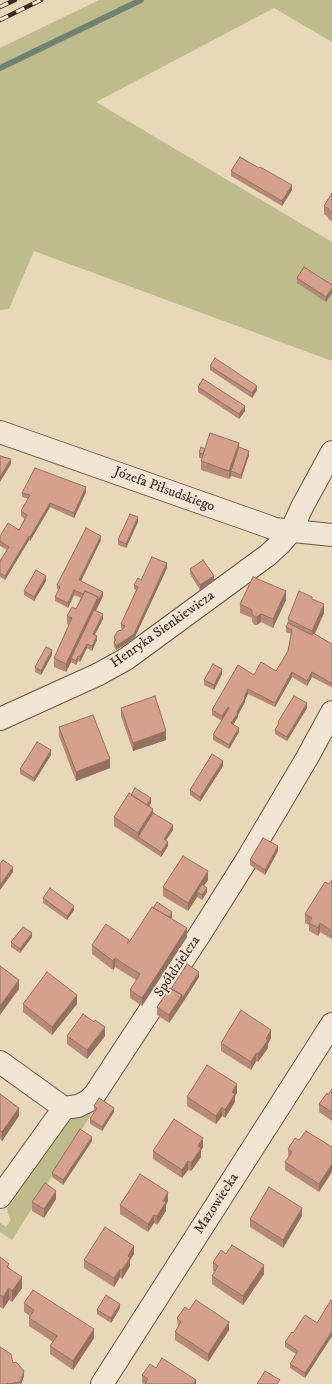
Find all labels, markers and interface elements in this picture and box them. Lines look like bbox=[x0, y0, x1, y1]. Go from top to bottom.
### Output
street label: Józefa Piłsudskiego bbox=[111, 464, 217, 516]
street label: Henryka Sienkiewicza bbox=[108, 588, 218, 672]
street label: Spółdzielcza bbox=[151, 933, 205, 1001]
street label: Mazowiecka bbox=[191, 1171, 243, 1237]

